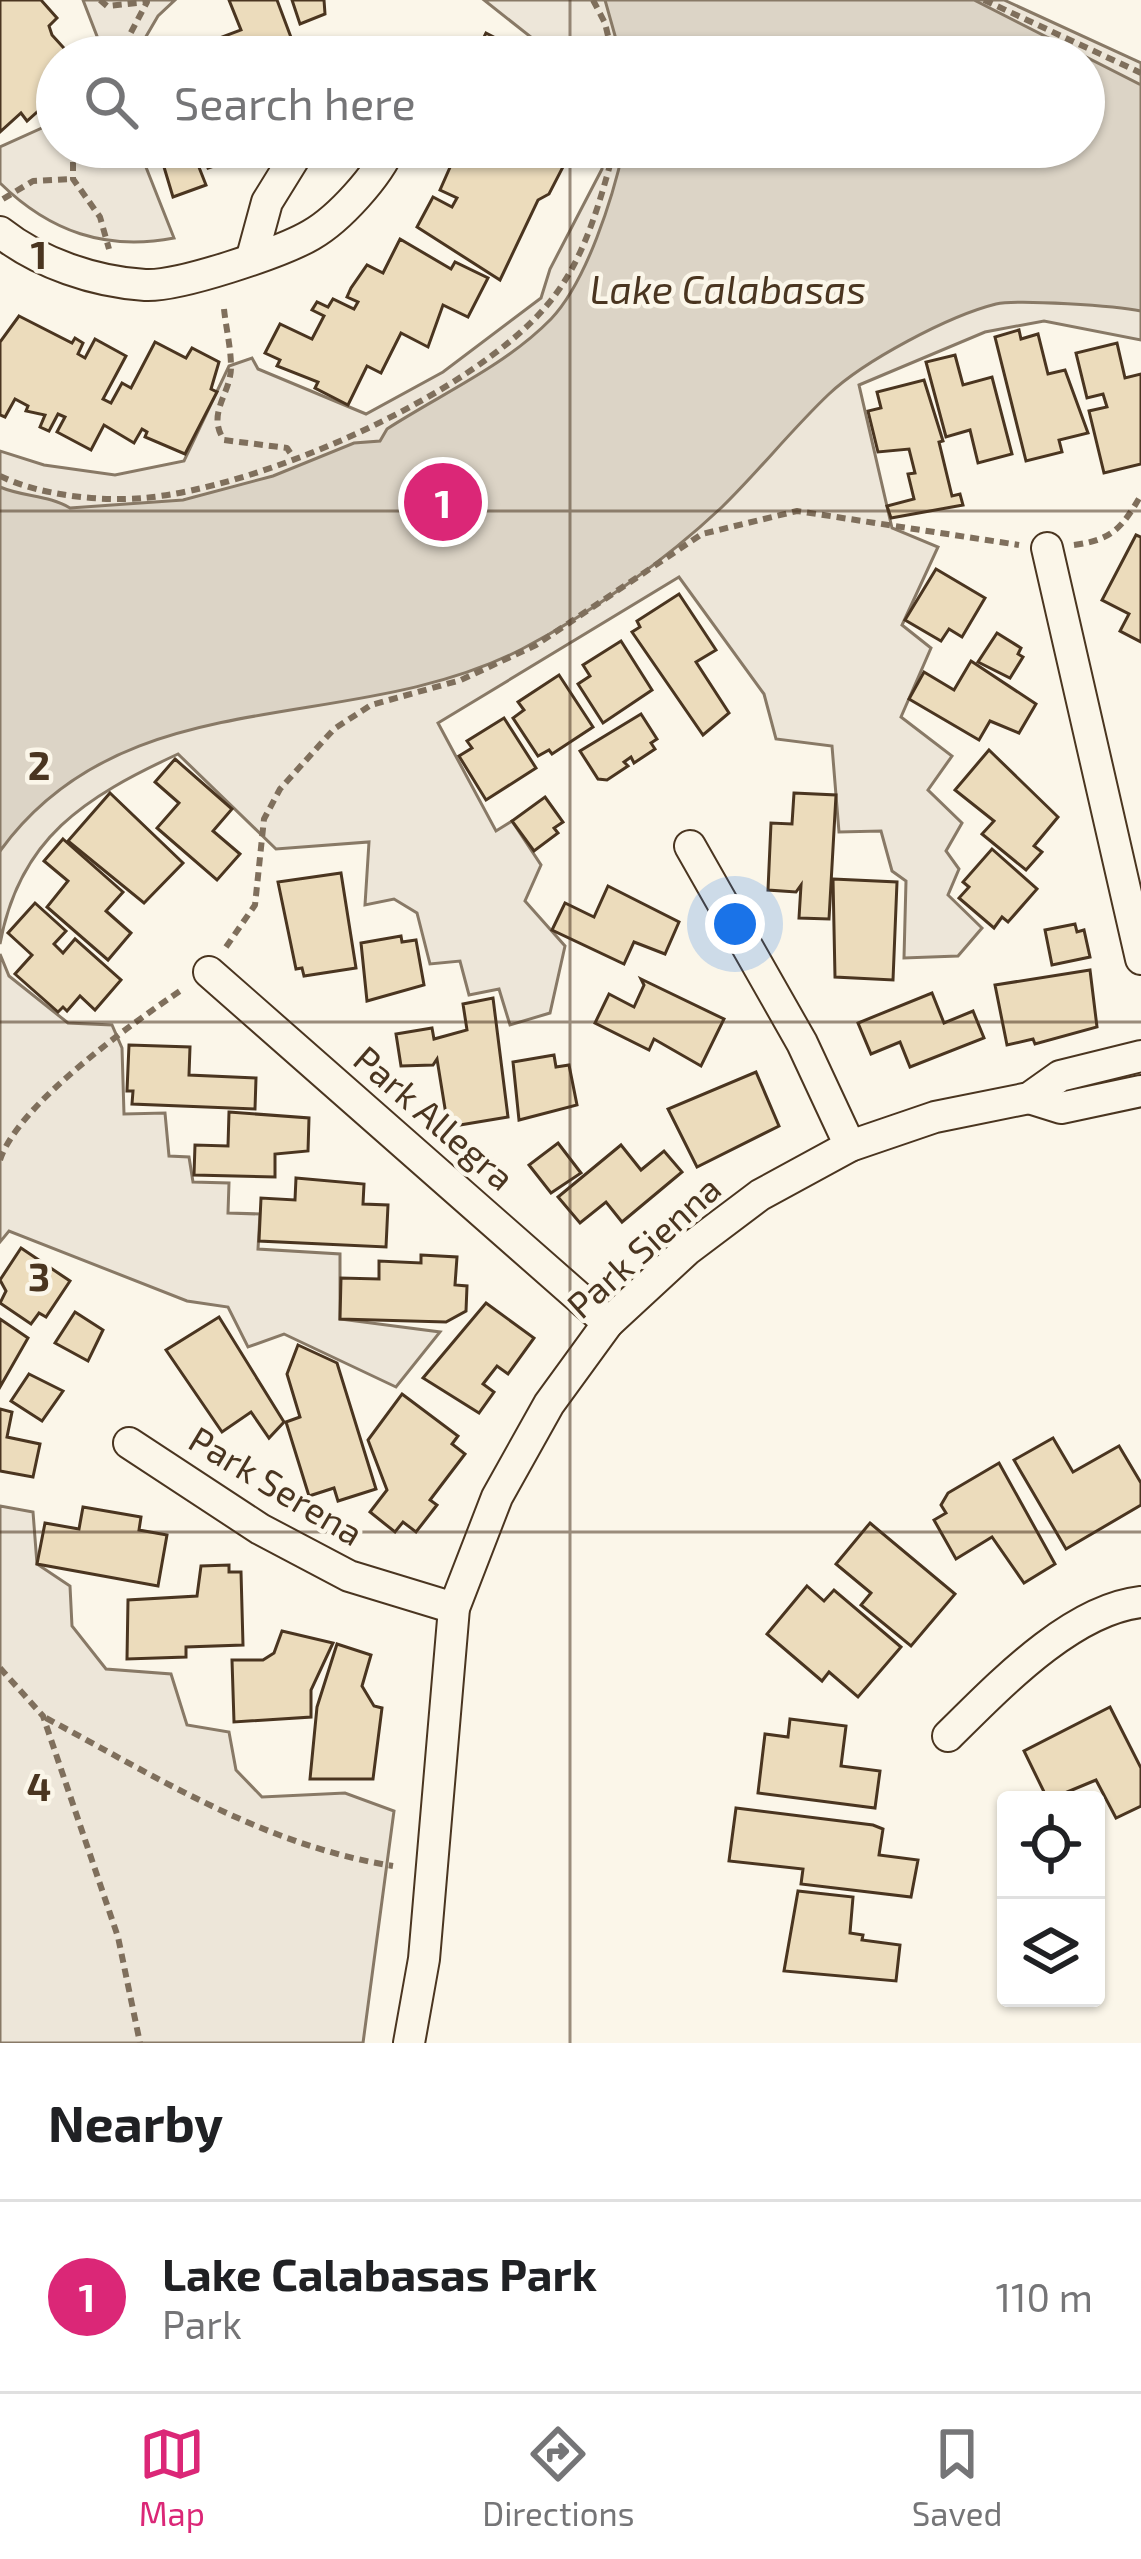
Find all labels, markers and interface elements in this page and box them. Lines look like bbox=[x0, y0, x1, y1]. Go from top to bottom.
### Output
search box bbox=[36, 36, 1105, 168]
icon: search bbox=[78, 69, 144, 135]
text: Search here bbox=[174, 75, 416, 129]
text: 1 bbox=[31, 230, 47, 277]
water label: Lake Calabasas bbox=[590, 265, 866, 312]
pin: 1 bbox=[404, 457, 482, 547]
text: 2 bbox=[28, 741, 50, 788]
your location bbox=[705, 894, 765, 954]
street label: Park Allegra bbox=[346, 1036, 524, 1198]
street label: Park Sienna bbox=[558, 1166, 728, 1326]
text: 3 bbox=[28, 1252, 50, 1299]
street label: Park Serena bbox=[182, 1416, 371, 1553]
text: 4 bbox=[27, 1762, 51, 1809]
map controls bbox=[997, 1791, 1105, 2007]
button: locate bbox=[997, 1791, 1105, 1899]
button: layers bbox=[997, 1899, 1105, 2007]
text: Nearby bbox=[48, 2091, 223, 2152]
text: Lake Calabasas Park bbox=[162, 2246, 597, 2300]
text: 1 bbox=[79, 2273, 95, 2320]
text: 110 m bbox=[996, 2273, 1093, 2320]
text: Park bbox=[162, 2300, 242, 2347]
tab: Map bbox=[139, 2421, 205, 2533]
tab: Directions bbox=[482, 2421, 634, 2533]
tab: Saved bbox=[912, 2421, 1002, 2533]

